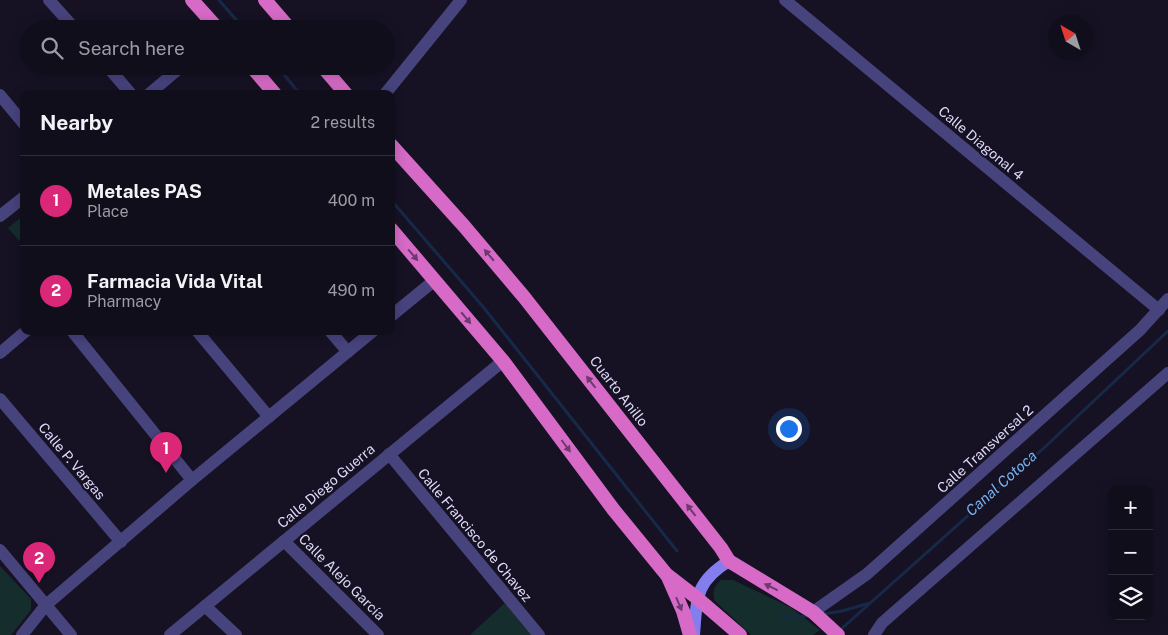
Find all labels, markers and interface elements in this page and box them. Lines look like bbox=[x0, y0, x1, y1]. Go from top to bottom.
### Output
north arrow bbox=[1048, 15, 1093, 60]
search box bbox=[20, 20, 395, 75]
icon: search bbox=[38, 34, 66, 62]
text: Search here bbox=[78, 37, 185, 59]
street label: Calle Diagonal 4 bbox=[935, 103, 1027, 183]
text: Nearby bbox=[40, 110, 113, 135]
text: 2 results bbox=[310, 113, 375, 132]
text: Metales PAS bbox=[87, 180, 202, 202]
text: 1 bbox=[53, 191, 59, 210]
text: 400 m bbox=[328, 191, 375, 210]
text: Place bbox=[87, 202, 129, 221]
one-way arrow bbox=[408, 248, 419, 261]
one-way arrow bbox=[483, 249, 494, 262]
text: Farmacia Vida Vital bbox=[87, 270, 263, 292]
text: 2 bbox=[51, 281, 61, 300]
text: 490 m bbox=[328, 281, 375, 300]
text: Pharmacy bbox=[87, 292, 161, 311]
one-way arrow bbox=[461, 311, 472, 324]
street label: Cuarto Anillo bbox=[587, 353, 651, 429]
one-way arrow bbox=[585, 376, 596, 389]
street label: Calle Transversal 2 bbox=[934, 402, 1036, 496]
your location bbox=[776, 416, 802, 442]
street label: Calle P. Vargas bbox=[35, 419, 109, 503]
pin: 1 bbox=[150, 432, 182, 473]
one-way arrow bbox=[561, 439, 571, 453]
street label: Calle Diego Guerra bbox=[274, 441, 378, 531]
water label: Canal Cotoca bbox=[962, 447, 1040, 519]
street label: Calle Francisco de Chavez bbox=[415, 465, 536, 605]
map controls bbox=[1108, 485, 1153, 620]
button: + bbox=[1108, 485, 1153, 530]
one-way arrow bbox=[686, 503, 696, 517]
button: − bbox=[1108, 530, 1153, 575]
street label: Calle Alejo García bbox=[296, 531, 388, 623]
pin: 2 bbox=[23, 542, 55, 583]
button: layers bbox=[1108, 575, 1153, 620]
one-way arrow bbox=[764, 583, 778, 591]
one-way arrow bbox=[676, 597, 684, 611]

